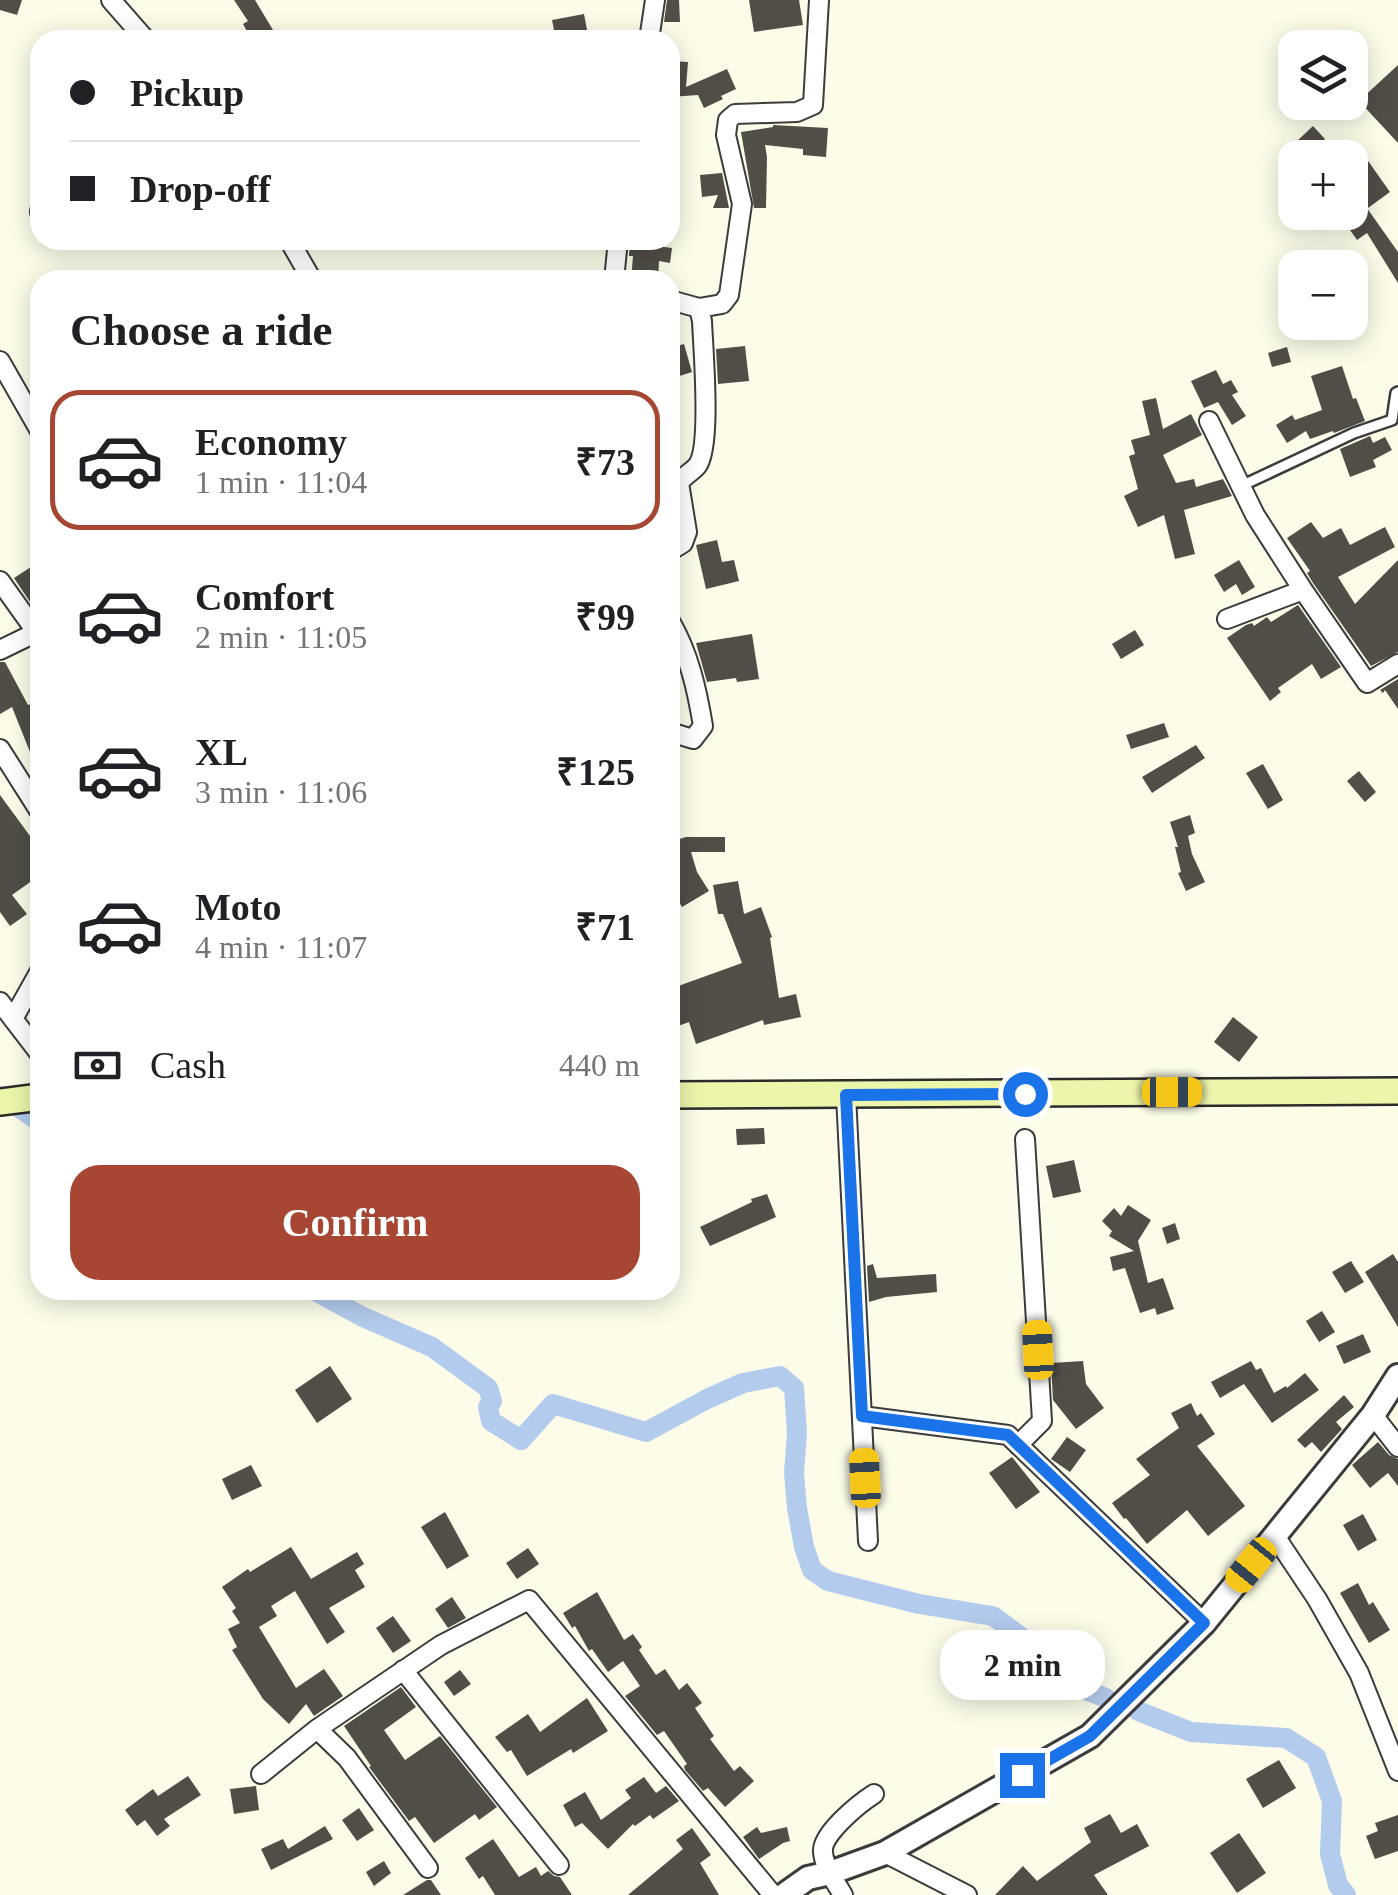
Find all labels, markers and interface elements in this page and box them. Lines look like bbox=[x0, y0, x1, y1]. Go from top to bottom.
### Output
map controls bbox=[1278, 30, 1368, 340]
button: layers bbox=[1278, 30, 1368, 120]
text: Pickup bbox=[130, 72, 244, 114]
button: + bbox=[1278, 140, 1368, 230]
text: Drop-off bbox=[130, 168, 271, 210]
button: − bbox=[1278, 250, 1368, 340]
text: Choose a ride bbox=[70, 305, 333, 355]
icon: car bbox=[75, 415, 165, 505]
text: Economy bbox=[195, 421, 347, 463]
text: ₹73 bbox=[575, 441, 635, 483]
text: 1 min · 11:04 bbox=[195, 464, 367, 500]
icon: car bbox=[75, 570, 165, 660]
text: Comfort bbox=[195, 576, 334, 618]
text: ₹99 bbox=[575, 596, 635, 638]
text: 2 min · 11:05 bbox=[195, 619, 367, 655]
icon: car bbox=[75, 725, 165, 815]
text: XL bbox=[195, 731, 248, 773]
text: ₹125 bbox=[556, 751, 635, 793]
text: 3 min · 11:06 bbox=[195, 774, 367, 810]
icon: car bbox=[75, 880, 165, 970]
text: Moto bbox=[195, 886, 282, 928]
text: ₹71 bbox=[575, 906, 635, 948]
text: 4 min · 11:07 bbox=[195, 929, 367, 965]
icon: cash bbox=[70, 1038, 125, 1093]
text: Cash bbox=[150, 1044, 226, 1086]
text: 440 m bbox=[559, 1047, 640, 1083]
route start bbox=[1003, 1072, 1048, 1117]
car bbox=[1142, 1077, 1202, 1107]
button: Confirm bbox=[70, 1165, 640, 1280]
car bbox=[1021, 1319, 1055, 1381]
car bbox=[848, 1447, 882, 1509]
car bbox=[1220, 1532, 1282, 1598]
callout: 2 min bbox=[940, 1630, 1104, 1700]
text: 2 min bbox=[984, 1647, 1061, 1683]
route end bbox=[1000, 1753, 1045, 1798]

